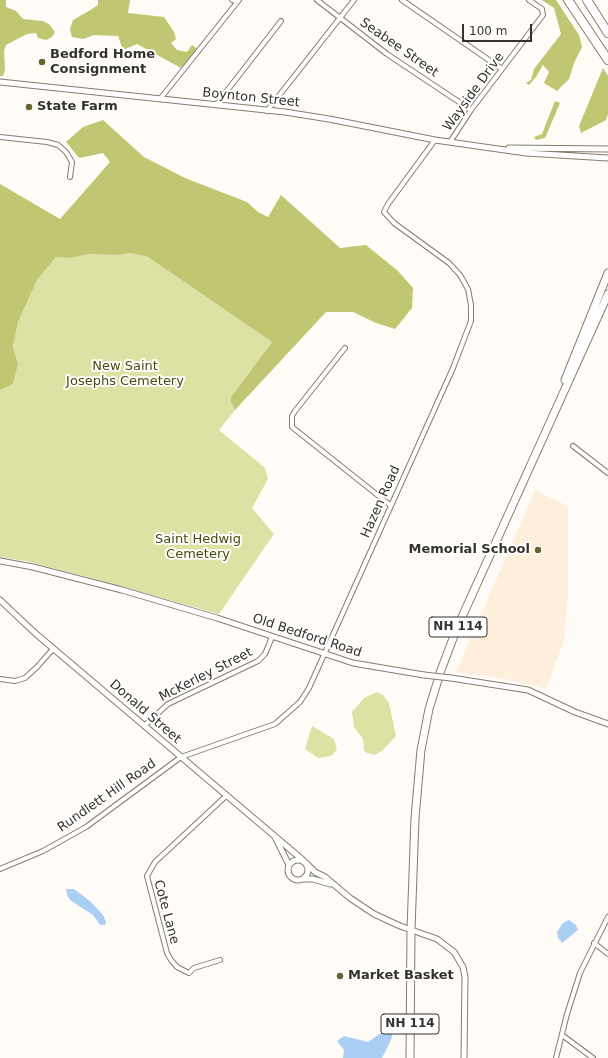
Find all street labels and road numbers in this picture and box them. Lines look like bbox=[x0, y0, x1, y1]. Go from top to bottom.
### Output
street label: Seabee Street bbox=[357, 15, 441, 81]
street label: Wayside Drive bbox=[440, 50, 508, 134]
street label: Boynton Street bbox=[202, 85, 300, 111]
street label: Hazen Road bbox=[358, 463, 404, 541]
street label: Old Bedford Road bbox=[250, 611, 364, 661]
road number: NH 114 bbox=[429, 617, 487, 637]
street label: McKerley Street bbox=[157, 645, 255, 705]
street label: Donald Street bbox=[106, 677, 184, 747]
street label: Rundlett Hill Road bbox=[55, 756, 159, 836]
street label: Cote Lane bbox=[150, 878, 182, 946]
road number: NH 114 bbox=[381, 1014, 439, 1034]

